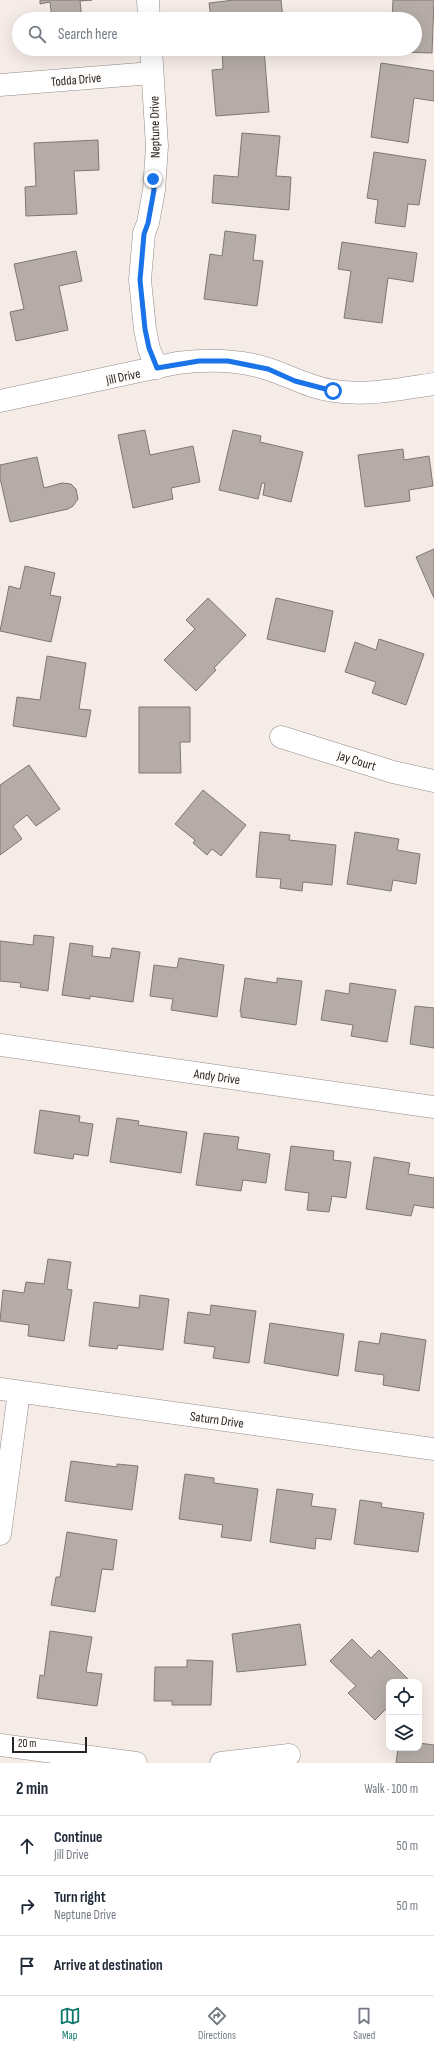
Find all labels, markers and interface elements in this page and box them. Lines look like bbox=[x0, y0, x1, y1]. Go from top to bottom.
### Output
search box bbox=[12, 12, 422, 56]
icon: search bbox=[26, 23, 48, 45]
text: Search here bbox=[58, 25, 118, 44]
street label: Todda Drive bbox=[50, 70, 102, 90]
street label: Neptune Drive bbox=[146, 96, 164, 158]
route end bbox=[144, 170, 162, 188]
street label: Jill Drive bbox=[104, 366, 142, 389]
route start bbox=[324, 382, 342, 400]
street label: Jay Court bbox=[335, 747, 378, 774]
street label: Andy Drive bbox=[192, 1066, 241, 1088]
street label: Saturn Drive bbox=[189, 1408, 245, 1432]
map controls bbox=[386, 1679, 422, 1751]
button: locate bbox=[386, 1679, 422, 1715]
button: layers bbox=[386, 1715, 422, 1751]
scale bar bbox=[12, 1735, 87, 1754]
text: 20 m bbox=[18, 1737, 36, 1750]
text: 2 min bbox=[16, 1779, 48, 1799]
text: Walk · 100 m bbox=[364, 1781, 418, 1797]
text: Continue bbox=[54, 1828, 103, 1847]
icon: ahead bbox=[16, 1835, 38, 1857]
text: 50 m bbox=[397, 1838, 418, 1854]
text: Jill Drive bbox=[54, 1847, 89, 1863]
text: Turn right bbox=[54, 1888, 106, 1907]
icon: right bbox=[16, 1895, 38, 1917]
text: 50 m bbox=[397, 1898, 418, 1914]
text: Neptune Drive bbox=[54, 1907, 116, 1923]
icon: arrive bbox=[16, 1955, 38, 1977]
text: Arrive at destination bbox=[54, 1956, 163, 1975]
tab: Map bbox=[59, 2005, 81, 2042]
tab: Directions bbox=[198, 2005, 236, 2042]
tab: Saved bbox=[353, 2005, 375, 2042]

